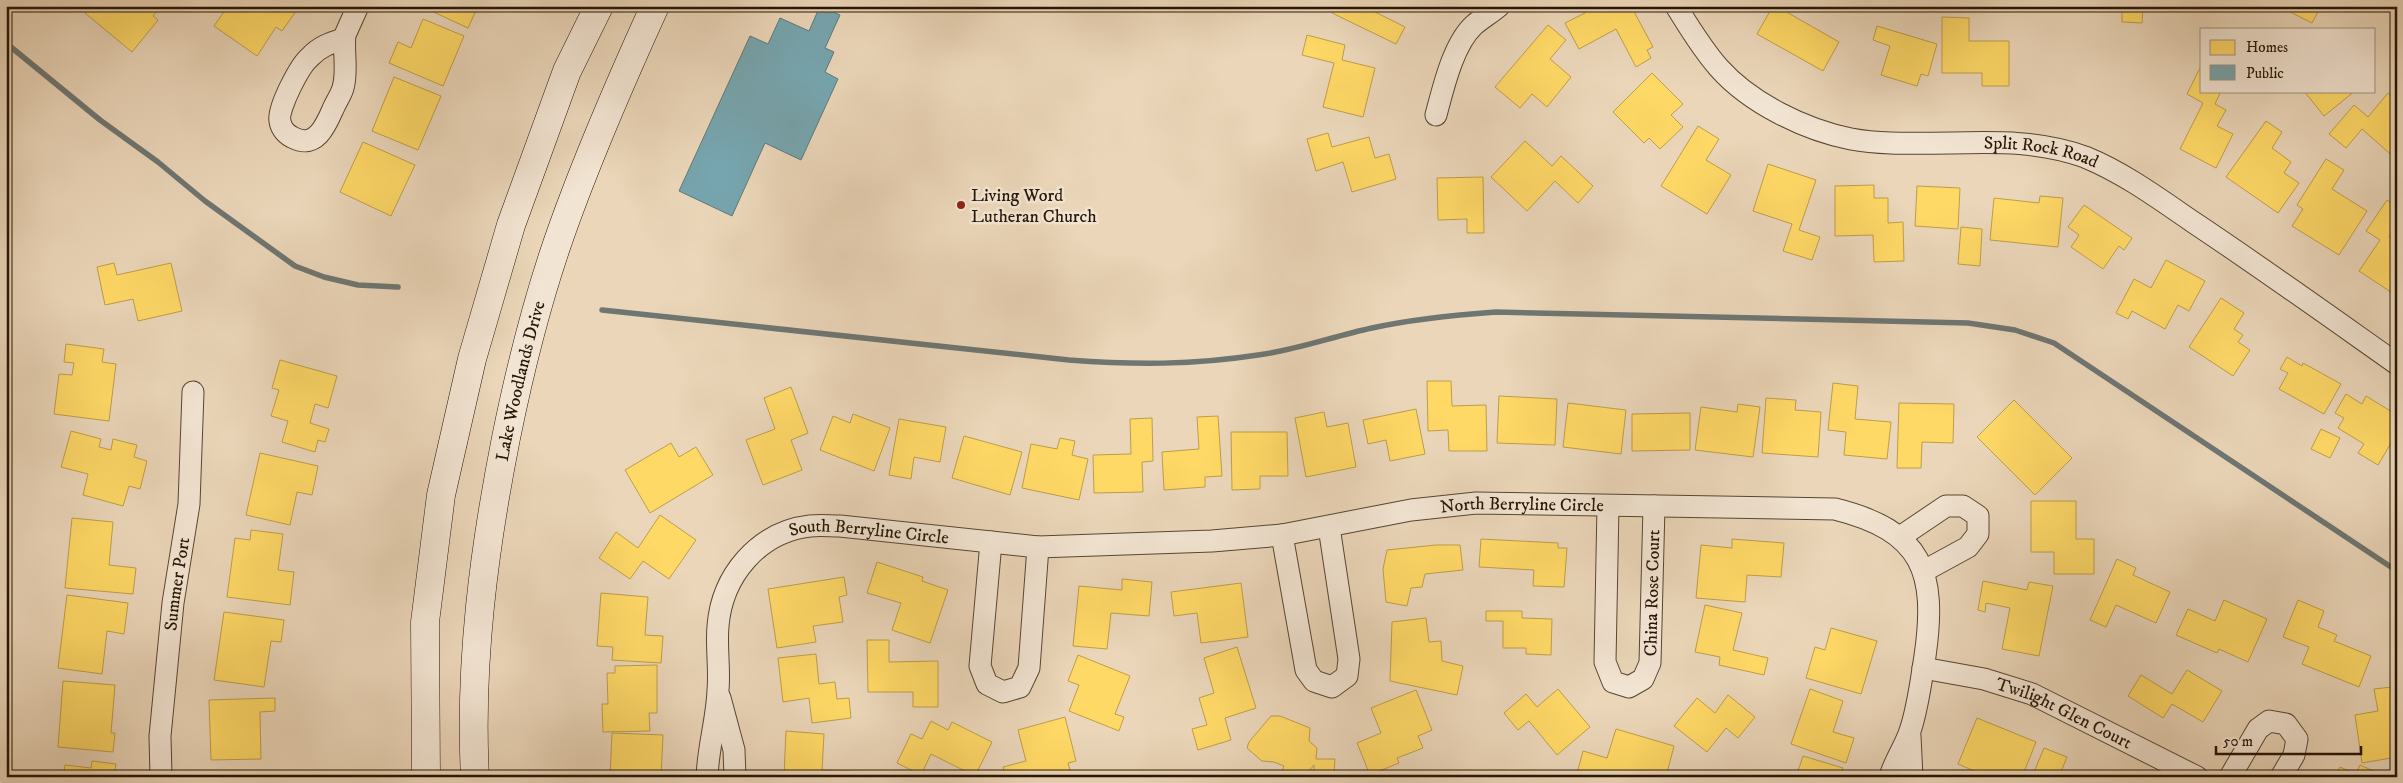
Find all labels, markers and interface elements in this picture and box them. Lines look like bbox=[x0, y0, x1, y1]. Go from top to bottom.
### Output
legend bbox=[2200, 28, 2376, 92]
text: Homes bbox=[2246, 38, 2288, 57]
text: Public bbox=[2246, 64, 2284, 83]
street label: Split Rock Road bbox=[1984, 132, 2102, 173]
place label: Living Word Lutheran Church bbox=[971, 185, 1097, 228]
marker: Living Word Lutheran Church bbox=[955, 199, 967, 211]
street label: Lake Woodlands Drive bbox=[492, 298, 551, 463]
street label: North Berryline Circle bbox=[1439, 493, 1604, 519]
street label: South Berryline Circle bbox=[786, 515, 950, 549]
street label: China Rose Court bbox=[1640, 529, 1665, 657]
street label: Summer Port bbox=[160, 535, 196, 632]
street label: Twilight Glen Court bbox=[1993, 673, 2135, 755]
scale bar bbox=[2216, 723, 2360, 755]
text: 50 m bbox=[2223, 732, 2253, 751]

